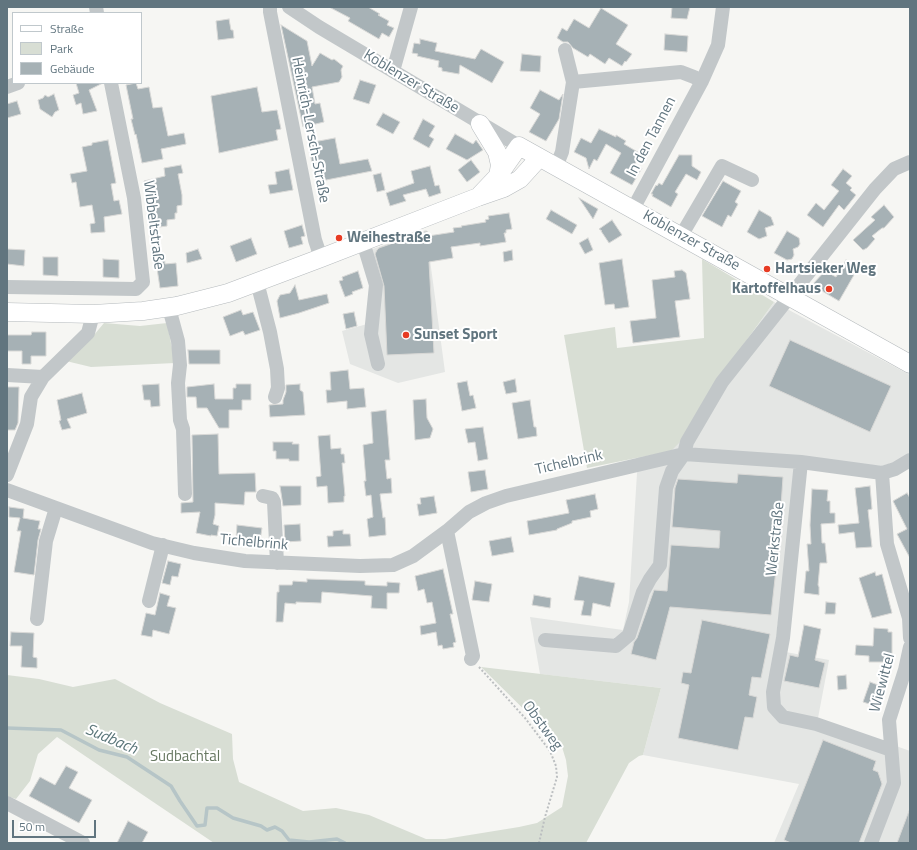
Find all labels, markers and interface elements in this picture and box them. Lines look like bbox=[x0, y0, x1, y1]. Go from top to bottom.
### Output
legend bbox=[12, 12, 142, 84]
text: Straße bbox=[50, 19, 84, 38]
text: Park bbox=[50, 39, 73, 58]
street label: Koblenzer Straße bbox=[360, 46, 462, 118]
street label: Heinrich-Lersch-Straße bbox=[287, 55, 333, 205]
text: Gebäude bbox=[50, 59, 95, 78]
street label: In den Tannen bbox=[623, 94, 681, 180]
street label: Wibbeltstraße bbox=[139, 179, 167, 271]
street label: Koblenzer Straße bbox=[639, 207, 743, 275]
place label: Weihestraße bbox=[347, 229, 431, 247]
marker: Weihestraße bbox=[334, 233, 344, 243]
place label: Hartsieker Weg bbox=[775, 260, 876, 278]
marker: Hartsieker Weg bbox=[762, 264, 772, 274]
place label: Kartoffelhaus bbox=[732, 280, 821, 298]
marker: Kartoffelhaus bbox=[824, 284, 834, 294]
place label: Sunset Sport bbox=[414, 326, 498, 344]
marker: Sunset Sport bbox=[401, 330, 411, 340]
street label: Tichelbrink bbox=[534, 447, 604, 479]
street label: Werkstraße bbox=[763, 501, 789, 577]
street label: Tichelbrink bbox=[219, 531, 289, 555]
street label: Wiewittel bbox=[866, 652, 900, 714]
street label: Obstweg bbox=[518, 698, 566, 754]
water label: Sudbach bbox=[82, 721, 140, 759]
park label: Sudbachtal bbox=[150, 748, 220, 766]
scale bar bbox=[14, 812, 98, 838]
text: 50 m bbox=[19, 817, 45, 836]

